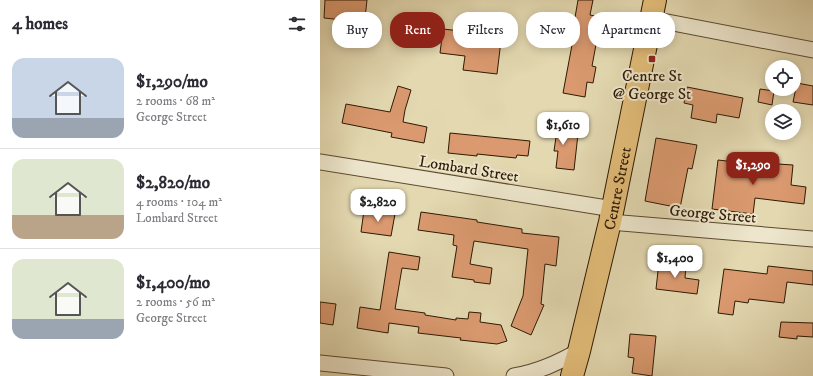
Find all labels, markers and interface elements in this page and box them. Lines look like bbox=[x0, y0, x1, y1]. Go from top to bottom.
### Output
chip: Buy bbox=[332, 12, 382, 48]
chip: Rent bbox=[390, 12, 445, 48]
chip: Filters bbox=[453, 12, 518, 48]
chip: New bbox=[526, 12, 580, 48]
chip: Apartment bbox=[588, 12, 675, 48]
text: 4 homes bbox=[12, 13, 68, 35]
icon: filters bbox=[286, 13, 308, 35]
marker: Centre St @ George St bbox=[647, 54, 657, 64]
map controls bbox=[765, 60, 801, 140]
button: locate bbox=[765, 60, 801, 96]
place label: Centre St @ George St bbox=[613, 66, 691, 104]
text: $1,290/mo bbox=[136, 71, 208, 93]
icon: home bbox=[44, 74, 92, 122]
text: 2 rooms · 68 m² bbox=[136, 93, 215, 109]
button: layers bbox=[765, 104, 801, 140]
text: George Street bbox=[136, 109, 207, 125]
pin: $1,610 bbox=[530, 112, 596, 146]
text: $1,610 bbox=[546, 117, 580, 133]
street label: Centre Street bbox=[599, 145, 636, 232]
street label: Lombard Street bbox=[418, 151, 520, 187]
pin: $1,290 bbox=[720, 152, 786, 186]
text: $1,290 bbox=[735, 157, 771, 173]
text: $2,820/mo bbox=[136, 172, 210, 194]
icon: home bbox=[44, 175, 92, 223]
pin: $2,820 bbox=[345, 189, 411, 223]
text: 4 rooms · 104 m² bbox=[136, 194, 222, 210]
text: $2,820 bbox=[359, 194, 397, 210]
street label: George Street bbox=[669, 200, 757, 228]
text: Lombard Street bbox=[136, 210, 218, 226]
pin: $1,400 bbox=[642, 245, 708, 279]
text: $1,400 bbox=[656, 250, 694, 266]
text: $1,400/mo bbox=[136, 272, 210, 294]
icon: home bbox=[44, 275, 92, 323]
text: 2 rooms · 56 m² bbox=[136, 294, 215, 310]
text: George Street bbox=[136, 310, 207, 326]

